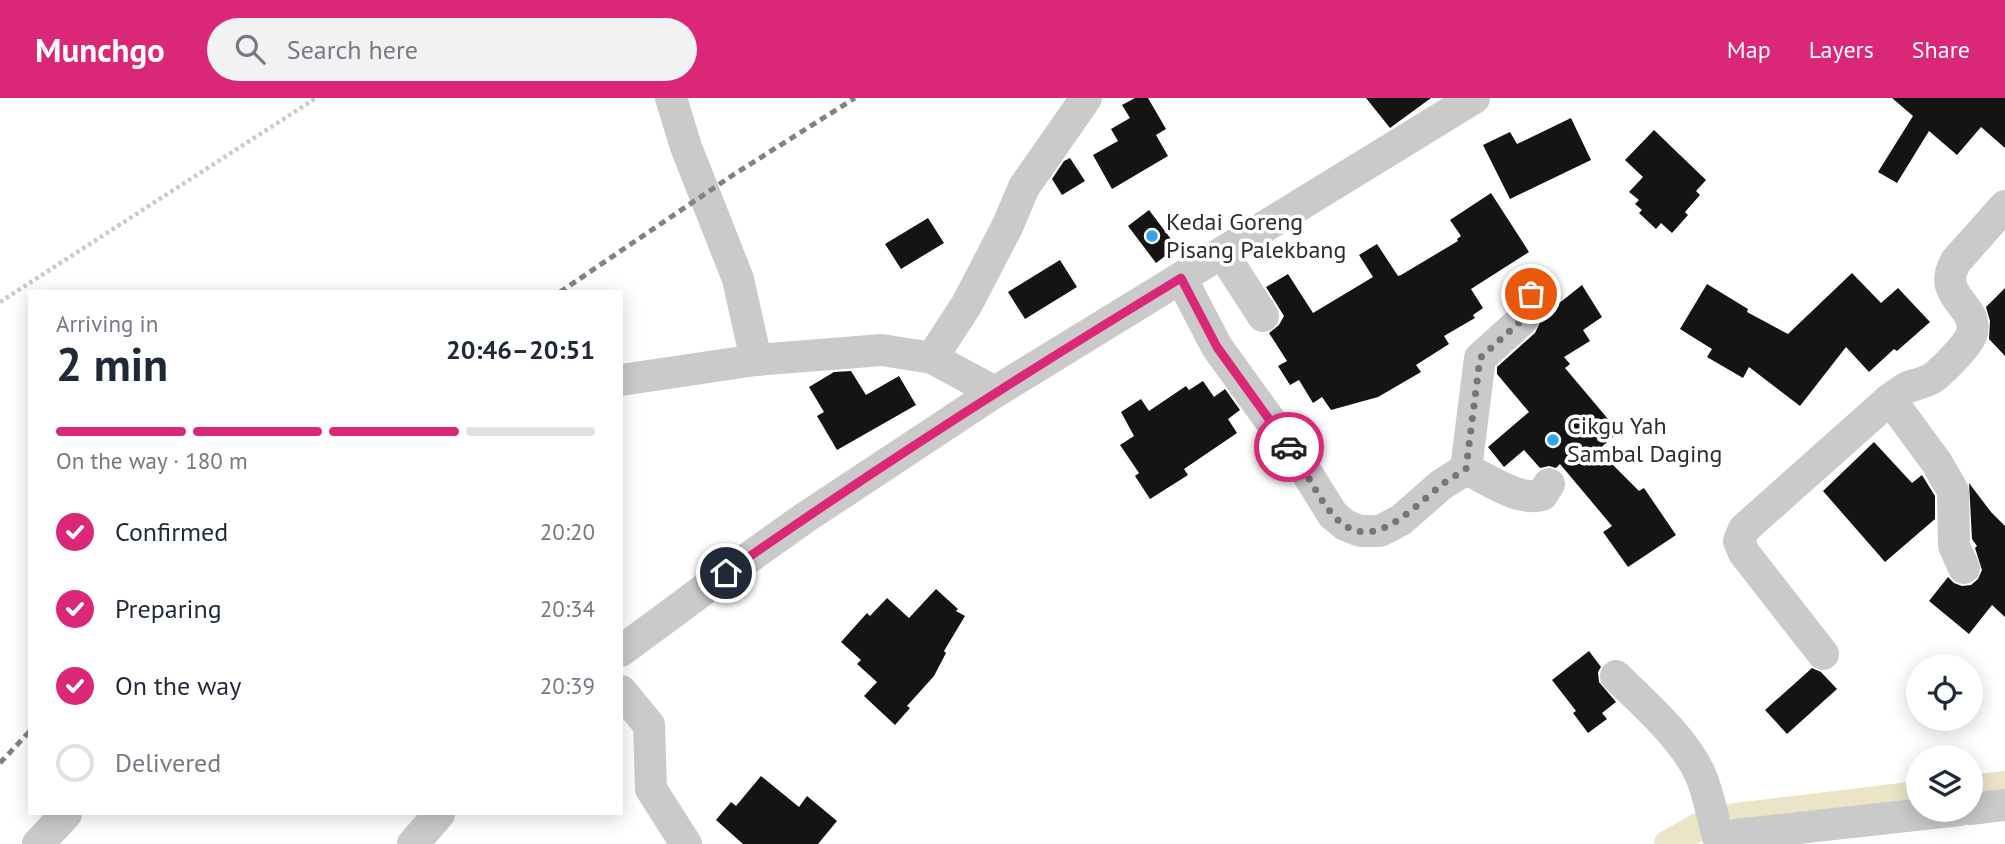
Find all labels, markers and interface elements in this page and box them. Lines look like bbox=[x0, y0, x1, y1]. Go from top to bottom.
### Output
search box bbox=[207, 18, 697, 81]
text: Munchgo bbox=[35, 28, 165, 71]
icon: search bbox=[231, 30, 269, 68]
text: Search here bbox=[287, 33, 418, 66]
text: Map bbox=[1727, 34, 1771, 65]
text: Layers bbox=[1809, 34, 1874, 65]
text: Share bbox=[1912, 34, 1970, 65]
place label: Kedai Goreng Pisang Palekbang bbox=[1166, 206, 1346, 265]
marker: Kedai Goreng Pisang Palekbang bbox=[1144, 228, 1160, 244]
pin bbox=[1501, 264, 1561, 324]
icon: bag bbox=[1512, 275, 1550, 313]
text: Arriving in bbox=[56, 309, 158, 338]
text: 20:46–20:51 bbox=[446, 333, 595, 366]
text: 2 min bbox=[56, 334, 168, 394]
place label: Cikgu Yah Sambal Daging bbox=[1567, 410, 1722, 469]
courier bbox=[1254, 412, 1324, 482]
icon: car bbox=[1270, 428, 1308, 466]
marker: Cikgu Yah Sambal Daging bbox=[1545, 432, 1561, 448]
text: On the way · 180 m bbox=[56, 446, 248, 475]
icon: check bbox=[56, 513, 94, 551]
text: Confirmed bbox=[115, 515, 228, 548]
text: 20:20 bbox=[540, 517, 595, 546]
pin bbox=[696, 543, 756, 603]
icon: home bbox=[707, 554, 745, 592]
icon: check bbox=[56, 590, 94, 628]
text: Preparing bbox=[115, 592, 222, 625]
text: 20:34 bbox=[540, 594, 595, 623]
map controls bbox=[1906, 654, 1983, 822]
button: locate bbox=[1906, 654, 1983, 731]
icon: check bbox=[56, 667, 94, 705]
text: On the way bbox=[115, 669, 241, 702]
text: 20:39 bbox=[540, 671, 595, 700]
button: layers bbox=[1906, 745, 1983, 822]
text: Delivered bbox=[115, 746, 221, 779]

